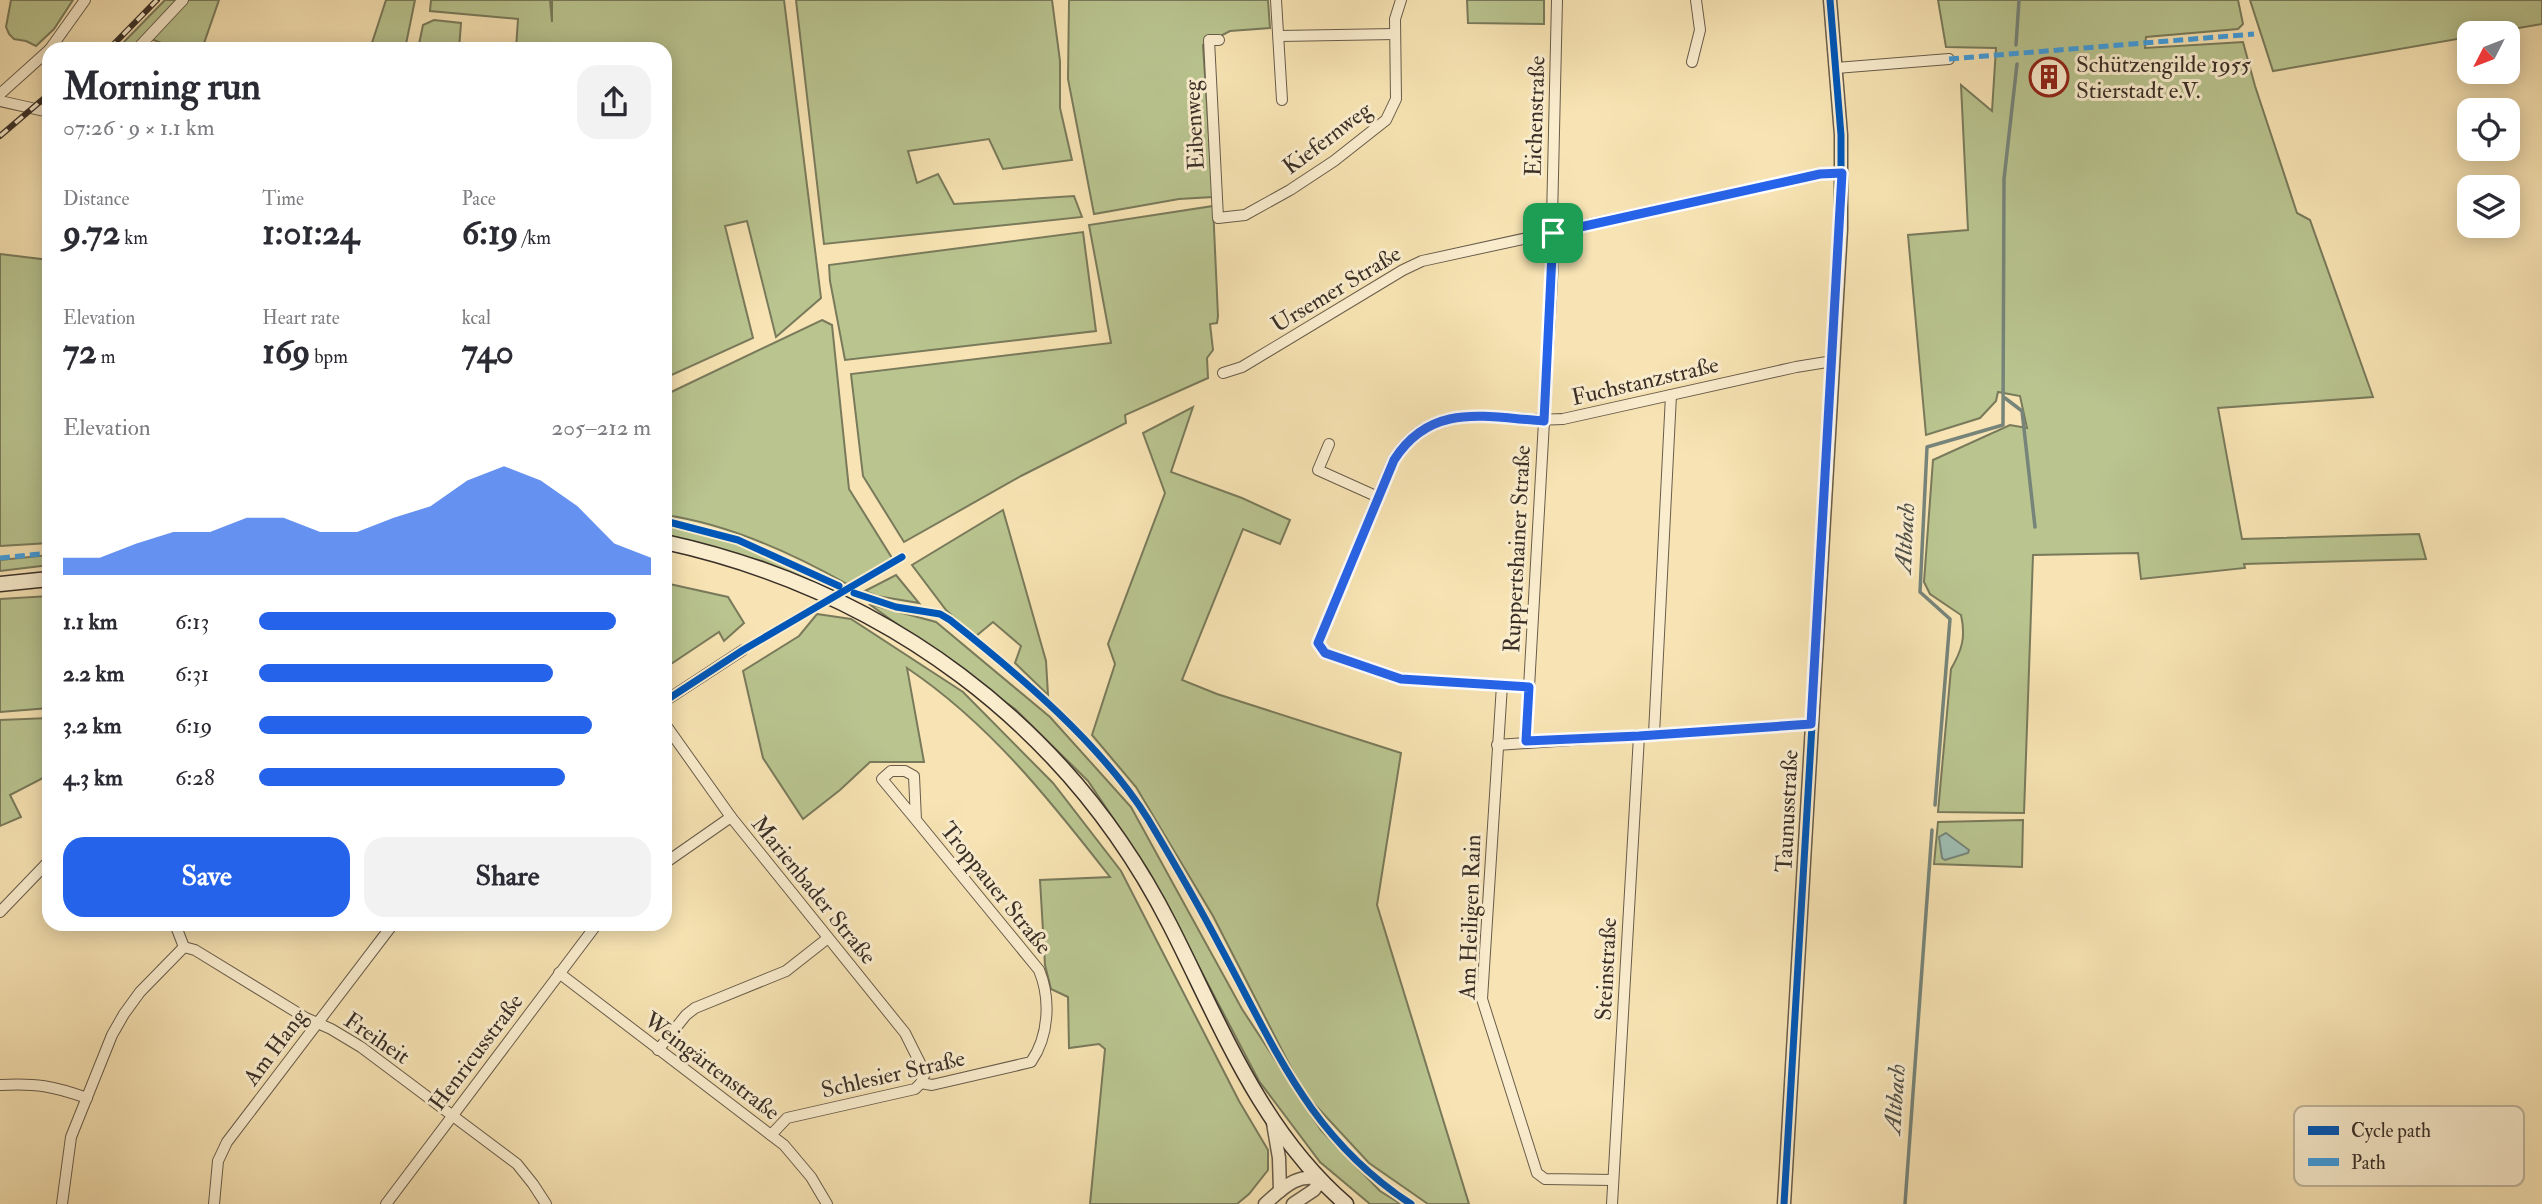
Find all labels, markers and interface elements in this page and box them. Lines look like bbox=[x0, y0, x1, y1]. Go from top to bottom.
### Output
north arrow bbox=[2457, 21, 2520, 84]
map controls bbox=[2457, 21, 2520, 238]
place label: Schützengilde 1955 Stierstadt e.V. bbox=[2076, 50, 2251, 105]
street label: Eichenstraße bbox=[1518, 55, 1552, 177]
building icon: Schützengilde 1955 Stierstadt e.V. bbox=[2028, 56, 2070, 98]
text: Morning run bbox=[63, 63, 261, 111]
button: share bbox=[577, 65, 651, 139]
street label: Eibenweg bbox=[1177, 79, 1211, 171]
street label: Kiefernweg bbox=[1277, 95, 1378, 181]
button: locate bbox=[2457, 98, 2520, 161]
text: 07:26 · 9 × 1.1 km bbox=[63, 113, 215, 142]
button: layers bbox=[2457, 175, 2520, 238]
text: Distance bbox=[63, 187, 129, 211]
text: Time bbox=[262, 187, 304, 211]
text: Pace bbox=[462, 187, 496, 211]
pin bbox=[1523, 203, 1583, 263]
text: 9.72 bbox=[63, 211, 120, 255]
text: 1:01:24 bbox=[262, 211, 359, 255]
text: 6:19 bbox=[462, 211, 518, 255]
icon: arrive bbox=[1534, 214, 1572, 252]
text: km bbox=[120, 226, 148, 250]
text: /km bbox=[518, 226, 551, 250]
street label: Ursemer Straße bbox=[1266, 239, 1406, 339]
text: Elevation bbox=[63, 306, 135, 330]
text: Heart rate bbox=[262, 306, 340, 330]
text: kcal bbox=[462, 306, 491, 330]
text: 72 bbox=[63, 330, 97, 374]
text: 169 bbox=[262, 330, 310, 374]
text: 740 bbox=[462, 330, 514, 374]
text: m bbox=[97, 345, 116, 369]
text: bpm bbox=[310, 345, 348, 369]
street label: Fuchstanzstraße bbox=[1569, 350, 1722, 412]
text: Elevation bbox=[63, 413, 151, 442]
text: 205–212 m bbox=[552, 413, 651, 442]
street label: Ruppertshainer Straße bbox=[1497, 444, 1538, 653]
water label: Altbach bbox=[1888, 502, 1922, 577]
text: 1.1 km bbox=[63, 607, 118, 636]
text: 6:13 bbox=[175, 607, 209, 636]
text: 2.2 km bbox=[63, 659, 124, 688]
text: 6:31 bbox=[175, 659, 209, 688]
text: 3.2 km bbox=[63, 711, 122, 740]
text: 6:19 bbox=[175, 711, 212, 740]
street label: Taunusstraße bbox=[1769, 749, 1805, 873]
text: 4.3 km bbox=[63, 763, 123, 792]
text: 6:28 bbox=[175, 763, 215, 792]
street label: Marienbader Straße bbox=[745, 810, 883, 970]
street label: Troppauer Straße bbox=[933, 816, 1059, 961]
street label: Am Heiligen Rain bbox=[1453, 834, 1487, 1001]
button: Save bbox=[63, 837, 350, 917]
button: Share bbox=[364, 837, 651, 917]
street label: Steinstraße bbox=[1589, 916, 1623, 1021]
street label: Henricusstraße bbox=[423, 987, 530, 1116]
street label: Am Hang bbox=[236, 1002, 314, 1092]
street label: Weingärtenstraße bbox=[638, 1005, 786, 1127]
street label: Freiheit bbox=[339, 1006, 415, 1070]
street label: Schlesier Straße bbox=[818, 1043, 968, 1105]
water label: Altbach bbox=[1877, 1063, 1913, 1138]
legend bbox=[2294, 1106, 2524, 1186]
text: Cycle path bbox=[2351, 1119, 2431, 1144]
text: Path bbox=[2351, 1151, 2386, 1175]

